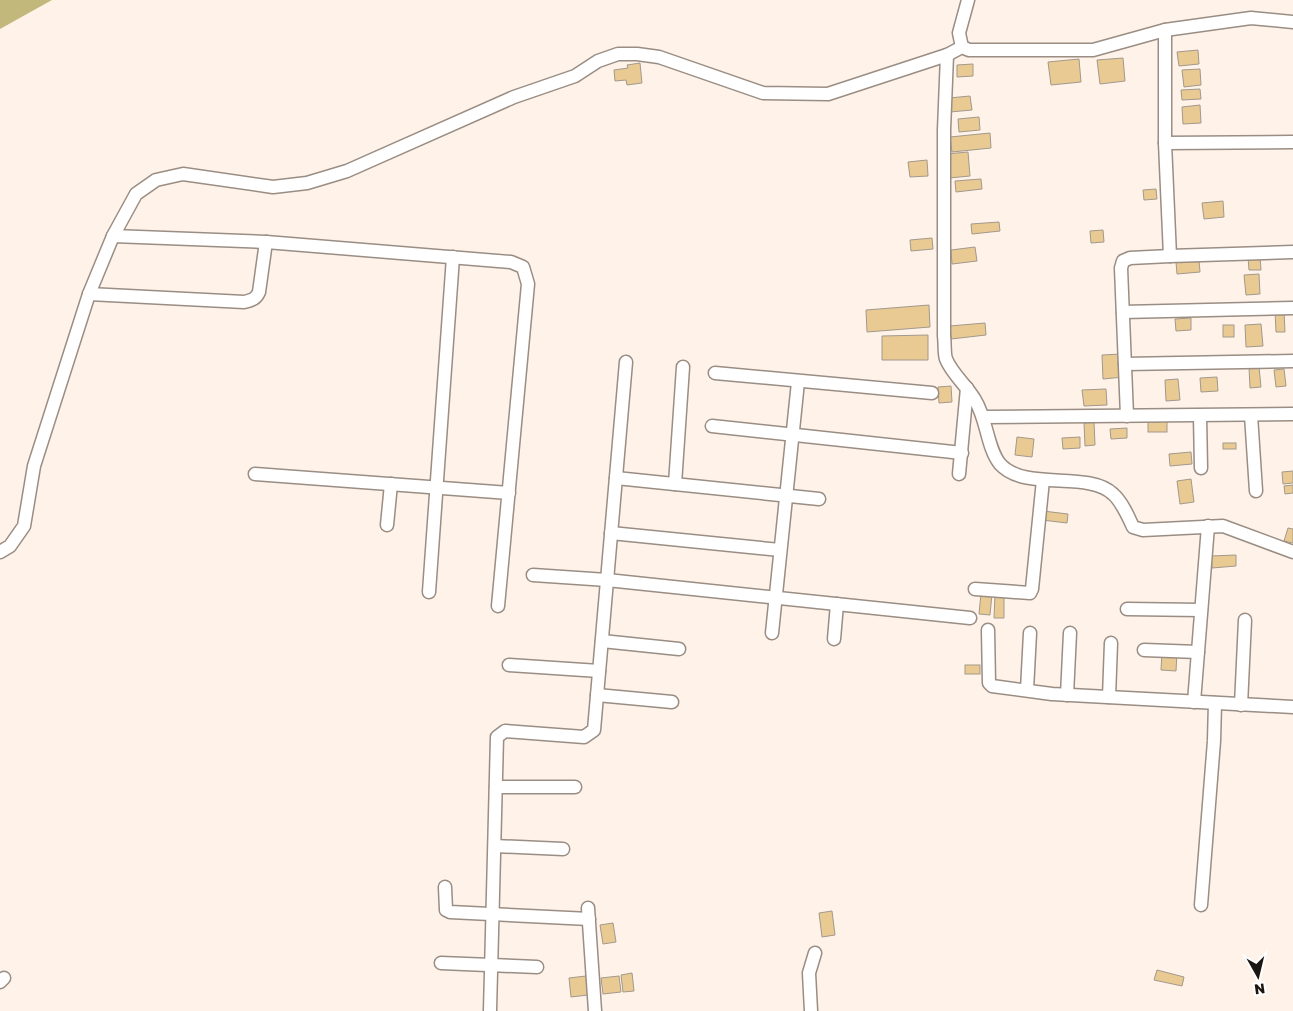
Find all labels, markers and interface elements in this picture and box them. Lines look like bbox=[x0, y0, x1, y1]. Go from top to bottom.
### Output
north arrow bbox=[1233, 951, 1283, 1001]
text: N bbox=[1253, 980, 1266, 999]

